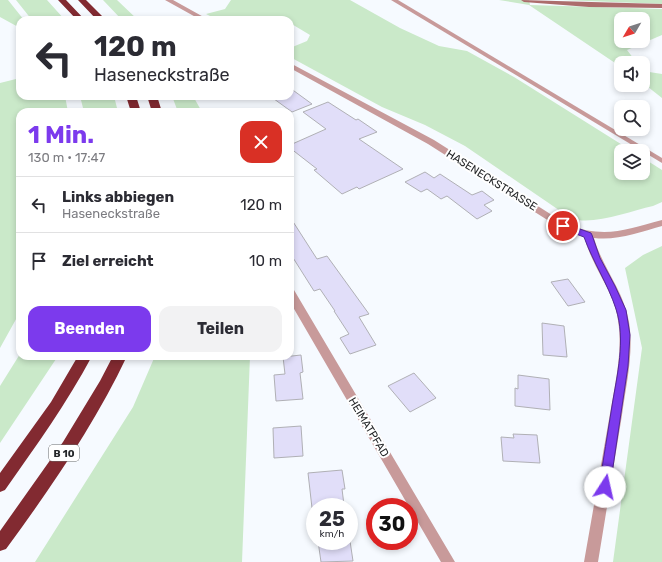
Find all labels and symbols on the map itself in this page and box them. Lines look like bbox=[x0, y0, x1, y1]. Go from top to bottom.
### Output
north arrow bbox=[614, 12, 650, 48]
street label: HASENECKSTRASSE bbox=[444, 147, 540, 214]
pin bbox=[546, 209, 580, 243]
street label: HEIMATPFAD bbox=[346, 395, 391, 459]
road number: B 10 bbox=[49, 445, 79, 461]
position arrow bbox=[584, 466, 626, 508]
speed limit sign: 30 bbox=[366, 498, 418, 550]

